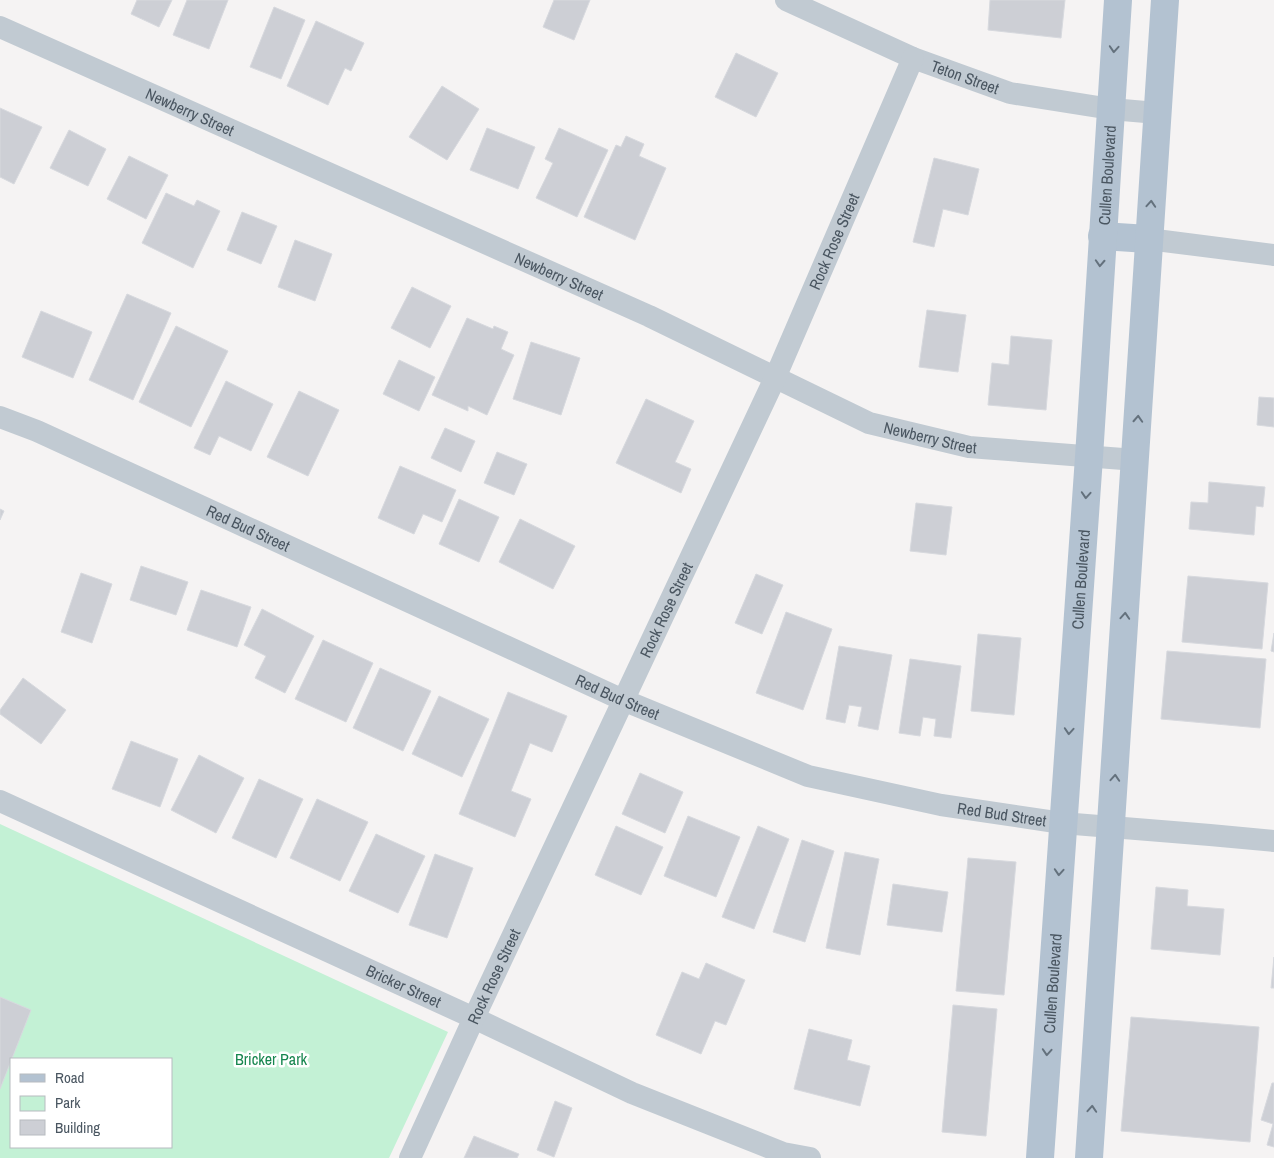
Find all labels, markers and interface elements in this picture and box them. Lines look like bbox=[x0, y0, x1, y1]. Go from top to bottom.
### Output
one-way arrow bbox=[1109, 45, 1120, 53]
street label: Teton Street bbox=[928, 54, 1002, 99]
street label: Newberry Street bbox=[142, 82, 238, 141]
street label: Cullen Boulevard bbox=[1093, 125, 1121, 226]
street label: Rock Rose Street bbox=[803, 189, 865, 293]
one-way arrow bbox=[1145, 200, 1156, 208]
street label: Newberry Street bbox=[511, 247, 607, 305]
one-way arrow bbox=[1094, 259, 1105, 267]
one-way arrow bbox=[1132, 415, 1143, 423]
street label: Newberry Street bbox=[881, 416, 978, 459]
one-way arrow bbox=[1081, 492, 1092, 500]
street label: Red Bud Street bbox=[203, 499, 294, 557]
street label: Cullen Boulevard bbox=[1066, 529, 1095, 630]
street label: Rock Rose Street bbox=[634, 558, 698, 661]
one-way arrow bbox=[1120, 612, 1131, 620]
street label: Red Bud Street bbox=[572, 669, 663, 725]
one-way arrow bbox=[1064, 727, 1075, 735]
one-way arrow bbox=[1109, 774, 1120, 782]
street label: Red Bud Street bbox=[956, 797, 1048, 832]
one-way arrow bbox=[1054, 868, 1065, 876]
street label: Rock Rose Street bbox=[462, 925, 526, 1027]
street label: Cullen Boulevard bbox=[1038, 933, 1067, 1034]
street label: Bricker Street bbox=[363, 959, 445, 1013]
park label: Bricker Park bbox=[235, 1048, 308, 1070]
one-way arrow bbox=[1042, 1048, 1053, 1056]
legend bbox=[10, 1058, 172, 1148]
text: Road bbox=[55, 1067, 84, 1088]
text: Park bbox=[55, 1092, 81, 1113]
one-way arrow bbox=[1087, 1105, 1098, 1113]
text: Building bbox=[55, 1117, 100, 1138]

